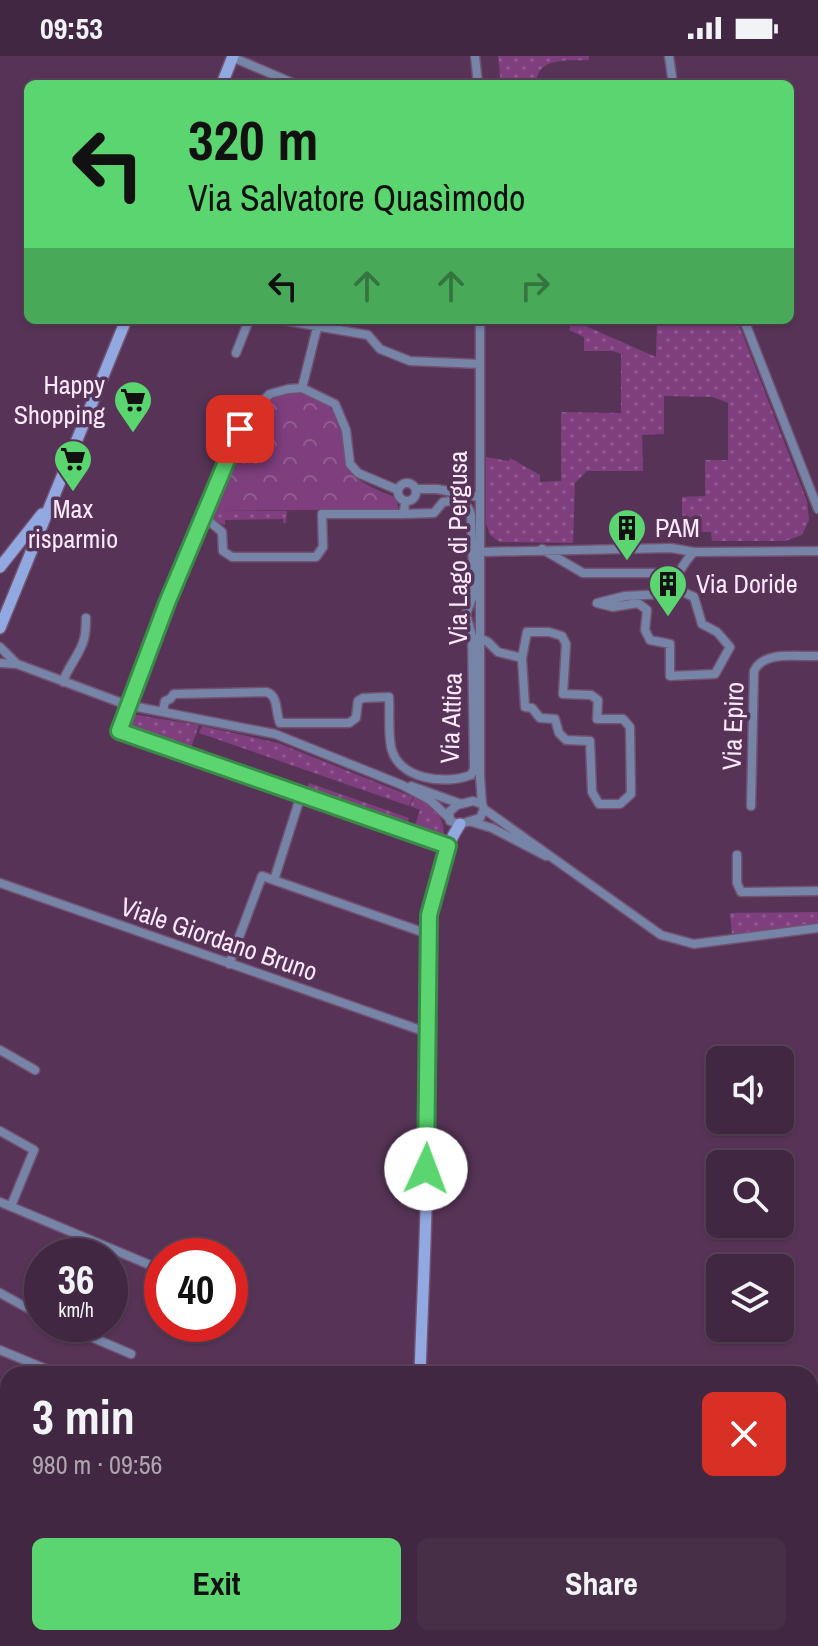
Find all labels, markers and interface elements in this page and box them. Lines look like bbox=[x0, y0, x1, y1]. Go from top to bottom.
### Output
text: 09:53 bbox=[40, 8, 103, 48]
text: 320 m bbox=[188, 102, 318, 177]
icon: left bbox=[56, 112, 160, 216]
text: Via Salvatore Quasìmodo bbox=[188, 174, 526, 222]
icon: left bbox=[261, 264, 305, 308]
icon: ahead bbox=[345, 264, 389, 308]
icon: ahead bbox=[429, 264, 473, 308]
icon: right bbox=[513, 264, 557, 308]
place label: Happy Shopping bbox=[14, 367, 105, 432]
supermarket icon: Happy Shopping bbox=[112, 379, 154, 434]
pin bbox=[206, 395, 274, 463]
icon: arrive bbox=[218, 407, 262, 451]
supermarket icon: Max risparmio bbox=[52, 438, 94, 493]
street label: Via Lago di Pergusa bbox=[440, 451, 475, 645]
place label: Max risparmio bbox=[28, 491, 118, 556]
building icon: PAM bbox=[606, 507, 648, 562]
place label: PAM bbox=[655, 510, 700, 545]
building icon: Via Doride bbox=[647, 563, 689, 618]
place label: Via Doride bbox=[696, 566, 798, 601]
street label: Via Attica bbox=[431, 672, 470, 764]
street label: Via Epiro bbox=[713, 681, 752, 771]
street label: Viale Giordano Bruno bbox=[116, 888, 322, 989]
map controls bbox=[706, 1046, 794, 1342]
button: sound bbox=[706, 1046, 794, 1134]
position arrow bbox=[384, 1127, 468, 1211]
button: search bbox=[706, 1150, 794, 1238]
speed limit sign: 40 bbox=[144, 1238, 248, 1342]
text: 36 bbox=[58, 1253, 94, 1306]
button: layers bbox=[706, 1254, 794, 1342]
text: km/h bbox=[58, 1296, 94, 1323]
text: 3 min bbox=[32, 1384, 135, 1449]
button: close bbox=[702, 1392, 786, 1476]
text: 980 m · 09:56 bbox=[32, 1447, 162, 1482]
button: Exit bbox=[32, 1538, 401, 1630]
button: Share bbox=[417, 1538, 786, 1630]

